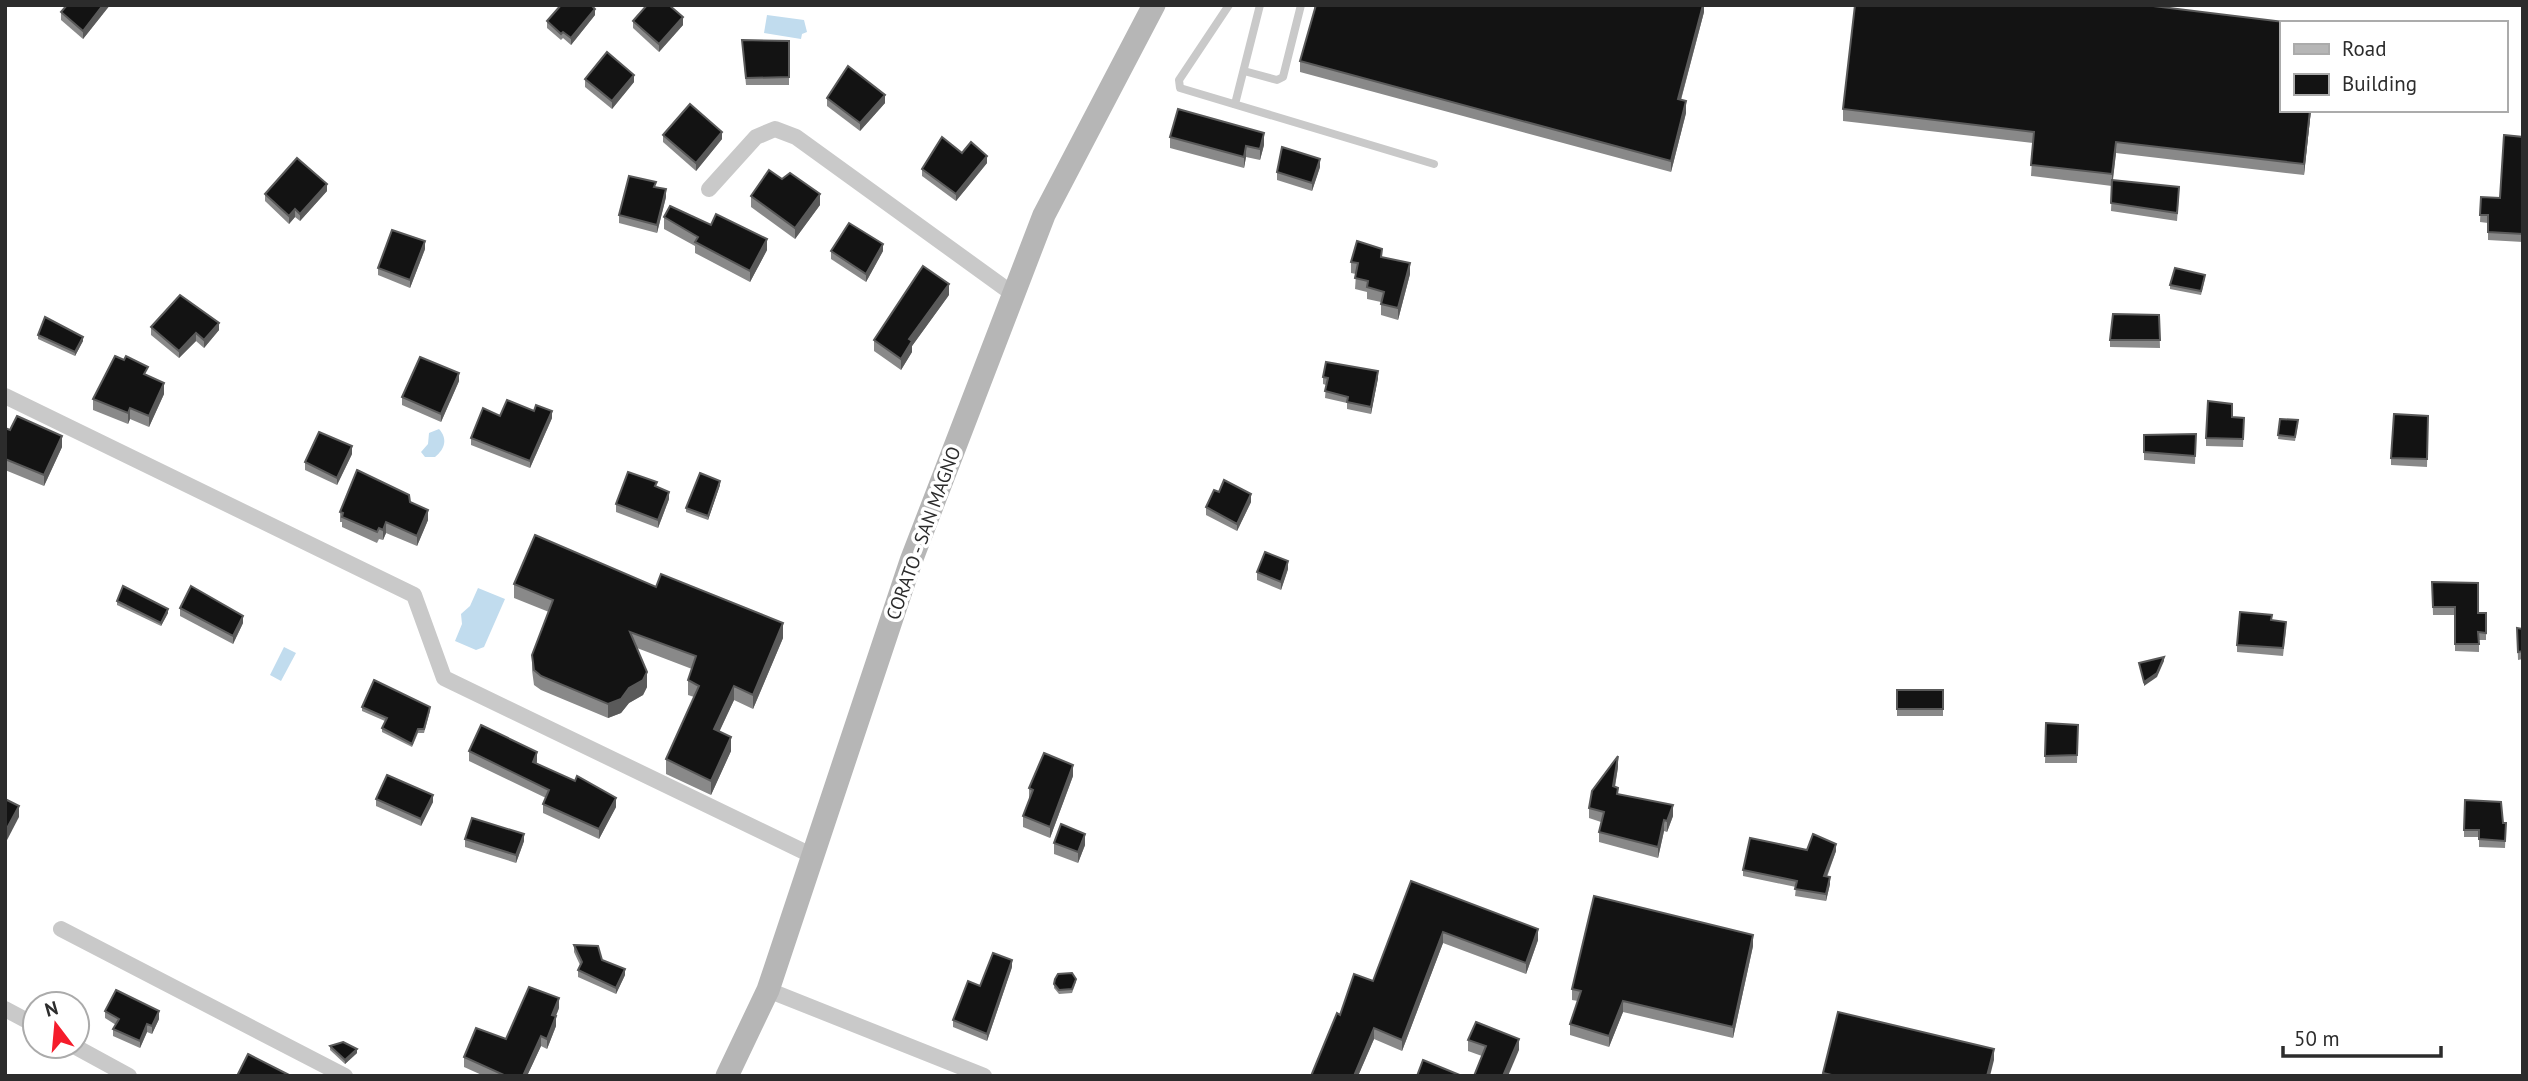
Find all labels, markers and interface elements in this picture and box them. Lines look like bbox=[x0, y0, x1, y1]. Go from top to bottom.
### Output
legend bbox=[2280, 21, 2507, 112]
text: Road bbox=[2342, 35, 2386, 62]
text: Building bbox=[2342, 70, 2417, 97]
street label: CORATO - SAN MAGNO bbox=[880, 443, 966, 623]
north arrow bbox=[21, 990, 91, 1060]
text: N bbox=[42, 995, 61, 1022]
scale bar bbox=[2283, 1014, 2440, 1058]
text: 50 m bbox=[2294, 1025, 2340, 1052]

